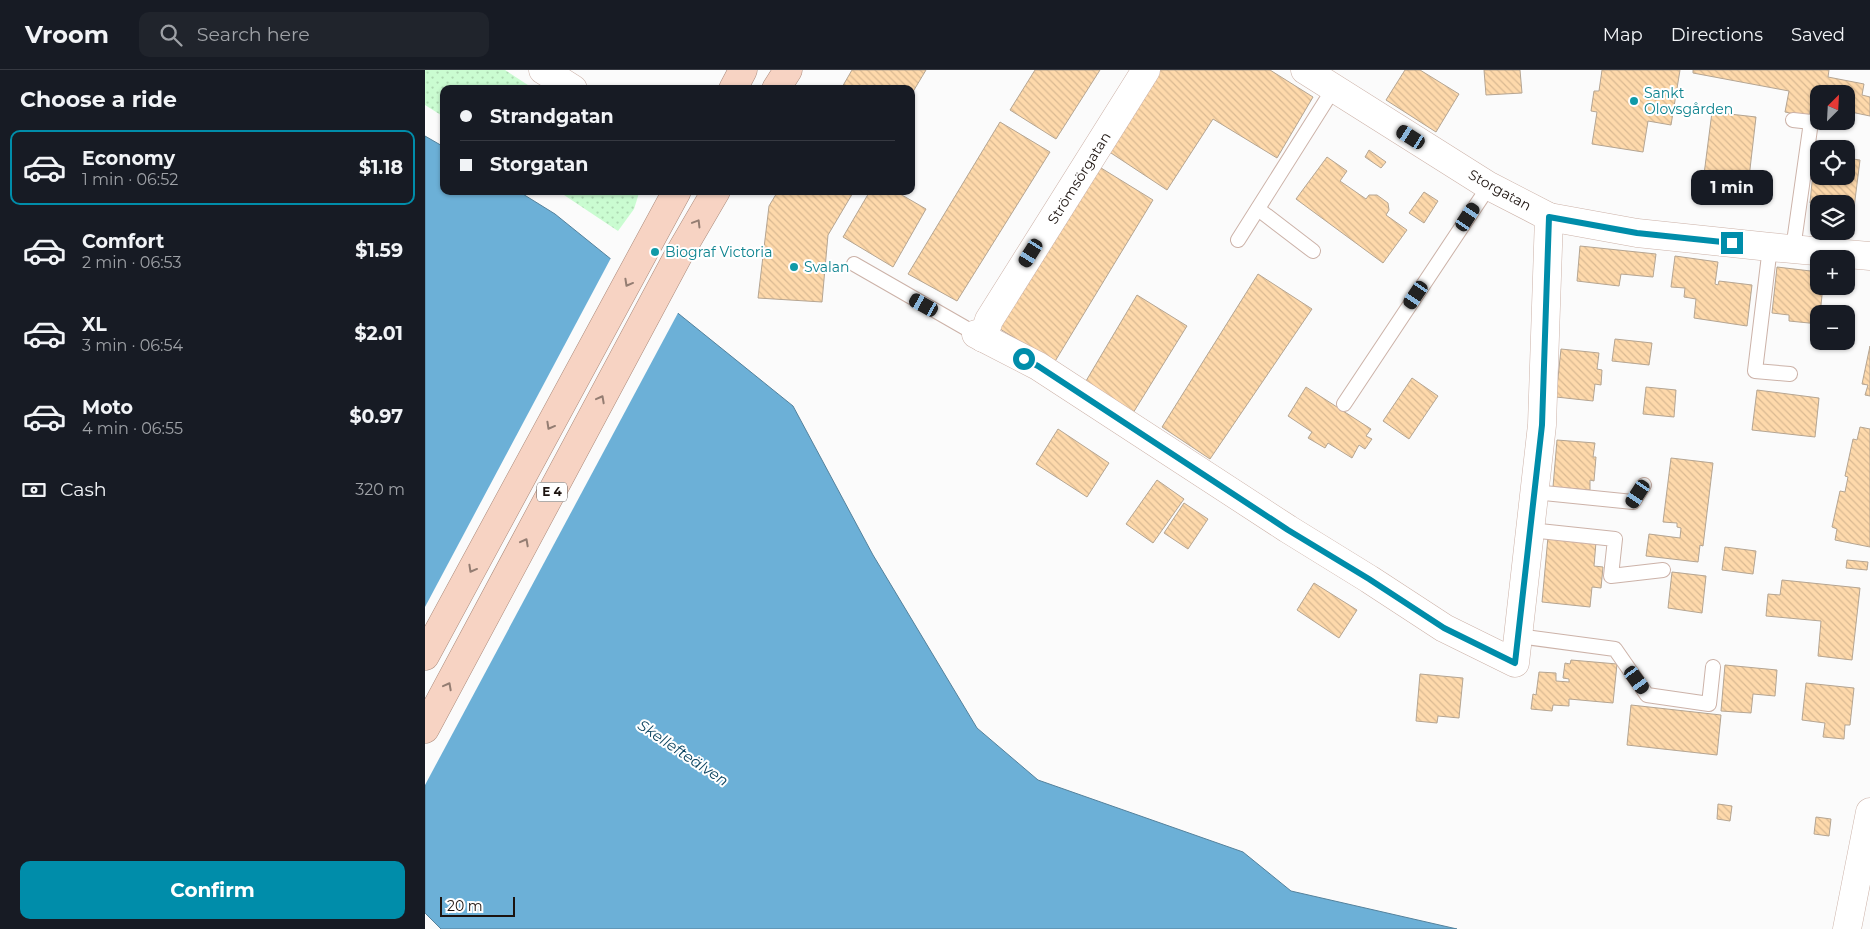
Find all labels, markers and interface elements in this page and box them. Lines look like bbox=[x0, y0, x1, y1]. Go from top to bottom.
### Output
search box bbox=[139, 12, 489, 57]
text: Vroom bbox=[25, 20, 109, 49]
icon: search bbox=[157, 21, 185, 49]
text: Search here bbox=[197, 23, 310, 46]
text: Map bbox=[1603, 24, 1643, 46]
text: Directions bbox=[1671, 24, 1763, 46]
text: Saved bbox=[1791, 24, 1845, 46]
place label: Sankt Olovsgården bbox=[1644, 84, 1733, 118]
north arrow bbox=[1810, 85, 1855, 130]
map controls bbox=[1810, 85, 1855, 350]
text: Choose a ride bbox=[20, 86, 177, 113]
marker: Sankt Olovsgården bbox=[1628, 95, 1640, 107]
text: Strandgatan bbox=[490, 105, 614, 128]
car bbox=[1394, 123, 1427, 151]
street label: Strömsörgatan bbox=[1043, 129, 1115, 227]
button: locate bbox=[1810, 140, 1855, 185]
icon: car bbox=[22, 145, 67, 190]
text: Economy bbox=[82, 147, 175, 170]
text: Storgatan bbox=[490, 153, 588, 176]
text: $1.18 bbox=[359, 156, 403, 179]
street label: Storgatan bbox=[1465, 165, 1535, 215]
text: 1 min · 06:52 bbox=[82, 170, 178, 189]
callout: 1 min bbox=[1691, 170, 1773, 206]
text: 1 min bbox=[1710, 178, 1754, 197]
button: layers bbox=[1810, 195, 1855, 240]
car bbox=[1453, 200, 1482, 234]
one-way arrow bbox=[690, 220, 700, 229]
icon: car bbox=[22, 228, 67, 273]
text: Comfort bbox=[82, 230, 164, 253]
route end bbox=[1721, 232, 1743, 254]
car bbox=[1016, 236, 1045, 270]
text: $1.59 bbox=[355, 239, 403, 262]
place label: Biograf Victoria bbox=[665, 243, 772, 261]
marker: Biograf Victoria bbox=[649, 246, 661, 258]
button: + bbox=[1810, 250, 1855, 295]
text: 2 min · 06:53 bbox=[82, 253, 182, 272]
place label: Svalan bbox=[804, 258, 850, 276]
marker: Svalan bbox=[788, 261, 800, 273]
one-way arrow bbox=[624, 278, 634, 287]
car bbox=[1401, 278, 1430, 312]
car bbox=[907, 291, 940, 319]
button: − bbox=[1810, 305, 1855, 350]
icon: car bbox=[22, 311, 67, 356]
text: XL bbox=[82, 313, 107, 336]
text: $2.01 bbox=[354, 322, 403, 345]
text: 3 min · 06:54 bbox=[82, 336, 183, 355]
route start bbox=[1013, 348, 1035, 370]
icon: car bbox=[22, 394, 67, 439]
one-way arrow bbox=[595, 395, 605, 404]
text: Moto bbox=[82, 396, 133, 419]
text: $0.97 bbox=[349, 405, 403, 428]
text: 4 min · 06:55 bbox=[82, 419, 183, 438]
one-way arrow bbox=[546, 421, 556, 430]
icon: cash bbox=[20, 476, 48, 504]
car bbox=[1623, 477, 1652, 511]
text: Cash bbox=[60, 478, 107, 501]
text: 320 m bbox=[355, 480, 405, 499]
road number: E 4 bbox=[537, 482, 567, 502]
one-way arrow bbox=[519, 539, 529, 548]
one-way arrow bbox=[468, 563, 478, 572]
car bbox=[1622, 663, 1651, 697]
one-way arrow bbox=[442, 682, 452, 691]
water label: Skellefteälven bbox=[634, 715, 732, 790]
button: Confirm bbox=[20, 861, 405, 919]
scale bar bbox=[440, 894, 515, 917]
text: 20 m bbox=[447, 897, 483, 915]

